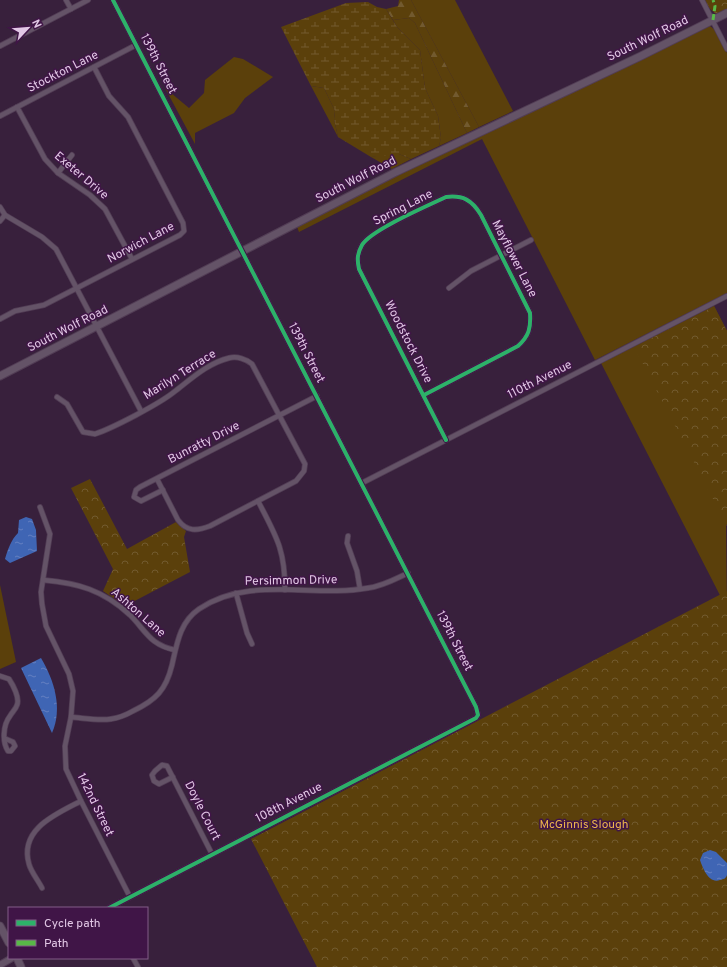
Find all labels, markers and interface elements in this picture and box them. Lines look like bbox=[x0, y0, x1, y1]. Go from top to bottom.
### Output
north arrow bbox=[8, 8, 48, 48]
street label: South Wolf Road bbox=[605, 12, 691, 66]
text: N bbox=[28, 17, 44, 31]
street label: 139th Street bbox=[136, 31, 180, 97]
street label: Stockton Lane bbox=[25, 47, 101, 97]
street label: Exeter Drive bbox=[50, 149, 112, 203]
street label: South Wolf Road bbox=[313, 153, 399, 207]
street label: Spring Lane bbox=[371, 186, 435, 230]
street label: Mayflower Lane bbox=[488, 218, 540, 300]
street label: Norwich Lane bbox=[105, 219, 177, 267]
street label: Woodstock Drive bbox=[380, 298, 436, 386]
street label: South Wolf Road bbox=[25, 302, 111, 356]
street label: 139th Street bbox=[284, 320, 328, 386]
street label: Marilyn Terrace bbox=[141, 346, 219, 404]
street label: 110th Avenue bbox=[505, 357, 575, 403]
street label: Bunratty Drive bbox=[165, 418, 243, 468]
street label: Persimmon Drive bbox=[245, 572, 337, 590]
street label: Ashton Lane bbox=[107, 585, 169, 641]
street label: 139th Street bbox=[432, 608, 476, 674]
street label: 142nd Street bbox=[73, 771, 117, 839]
street label: Doyle Court bbox=[180, 779, 224, 843]
street label: 108th Avenue bbox=[253, 779, 325, 827]
park label: McGinnis Slough bbox=[539, 817, 629, 833]
legend bbox=[8, 907, 148, 959]
text: Cycle path bbox=[44, 916, 101, 932]
text: Path bbox=[44, 936, 69, 952]

